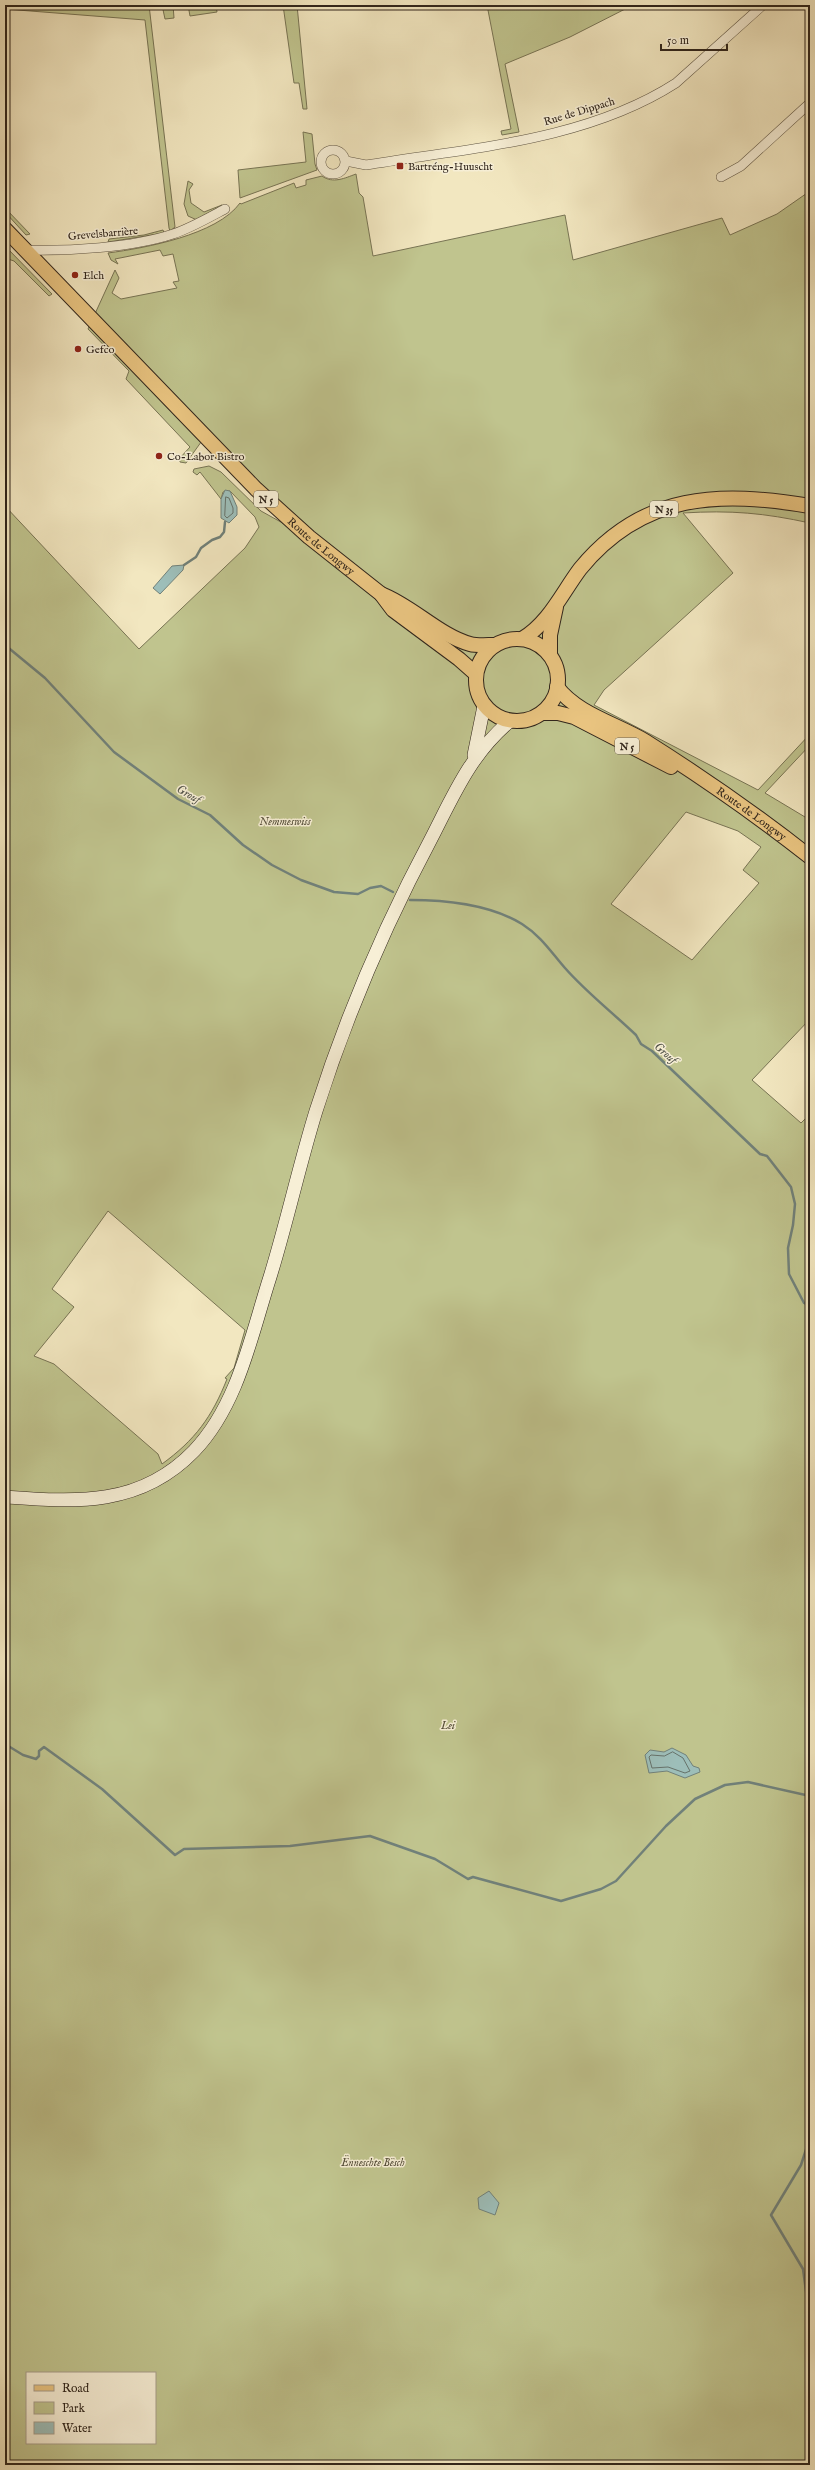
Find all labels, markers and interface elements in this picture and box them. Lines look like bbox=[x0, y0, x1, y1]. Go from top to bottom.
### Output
scale bar bbox=[661, 26, 727, 52]
text: 50 m bbox=[667, 33, 689, 48]
street label: Rue de Dippach bbox=[542, 94, 617, 129]
place label: Bartréng-Huuscht bbox=[408, 160, 493, 174]
marker: Bartréng-Huuscht bbox=[395, 161, 405, 171]
street label: Grevelsbarrière bbox=[67, 224, 139, 244]
place label: Elch bbox=[83, 269, 104, 283]
marker: Elch bbox=[70, 270, 80, 280]
place label: Gefco bbox=[86, 343, 114, 357]
marker: Gefco bbox=[73, 344, 83, 354]
place label: Co-Labor Bistro bbox=[167, 450, 245, 464]
marker: Co-Labor Bistro bbox=[154, 451, 164, 461]
road number: N 5 bbox=[254, 491, 278, 507]
road number: N 35 bbox=[650, 501, 678, 517]
street label: Route de Longwy bbox=[284, 515, 358, 579]
road number: N 5 bbox=[615, 738, 639, 754]
water label: Grouf bbox=[174, 781, 207, 809]
street label: Route de Longwy bbox=[713, 784, 789, 845]
park label: Nemmeswiss bbox=[259, 815, 311, 829]
water label: Grouf bbox=[651, 1039, 683, 1070]
park label: Lei bbox=[440, 1719, 456, 1733]
park label: Ënneschte Bësch bbox=[340, 2155, 405, 2170]
legend bbox=[26, 2372, 156, 2444]
text: Road bbox=[62, 2381, 90, 2396]
text: Park bbox=[62, 2401, 85, 2416]
text: Water bbox=[62, 2421, 93, 2436]

